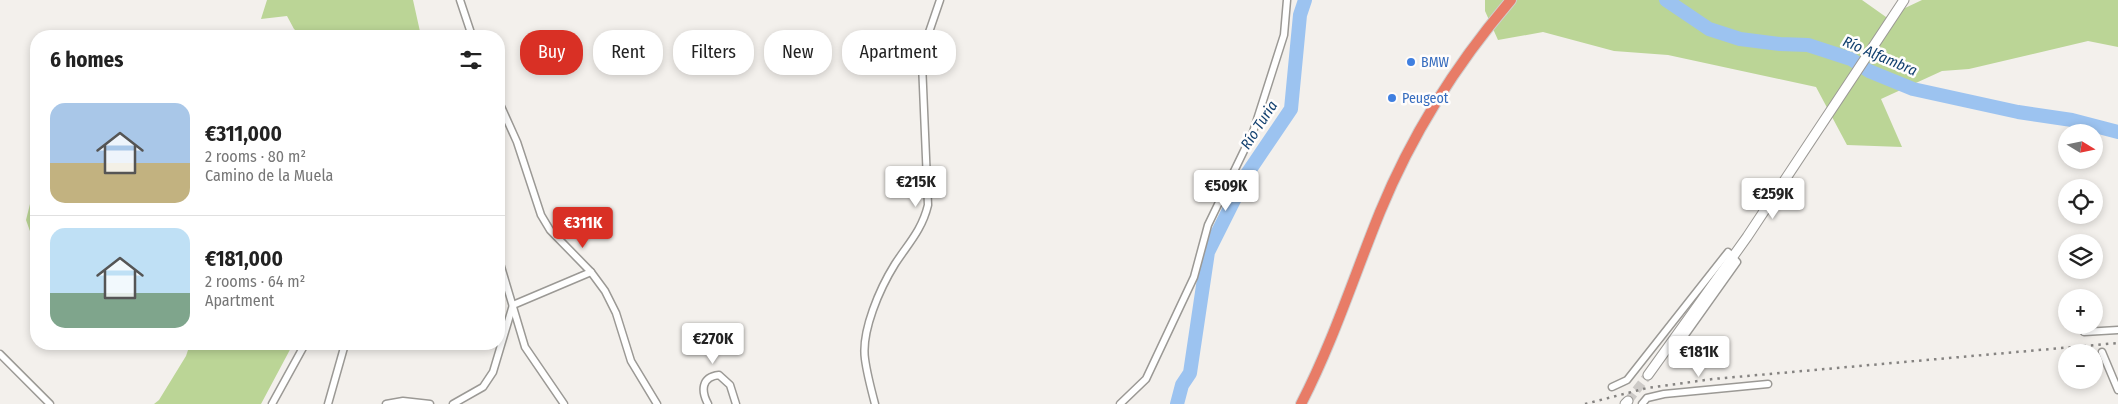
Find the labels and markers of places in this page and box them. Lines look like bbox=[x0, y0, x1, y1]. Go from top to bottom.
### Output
place label: BMW bbox=[1421, 54, 1450, 71]
marker: BMW bbox=[1405, 56, 1417, 68]
place label: Peugeot bbox=[1402, 90, 1449, 107]
marker: Peugeot bbox=[1386, 92, 1398, 104]
pin: €215K bbox=[881, 166, 951, 208]
pin: €509K bbox=[1191, 170, 1261, 212]
pin: €259K bbox=[1738, 178, 1808, 220]
pin: €311K bbox=[548, 206, 618, 249]
pin: €270K bbox=[678, 322, 748, 365]
pin: €181K bbox=[1664, 336, 1734, 378]

